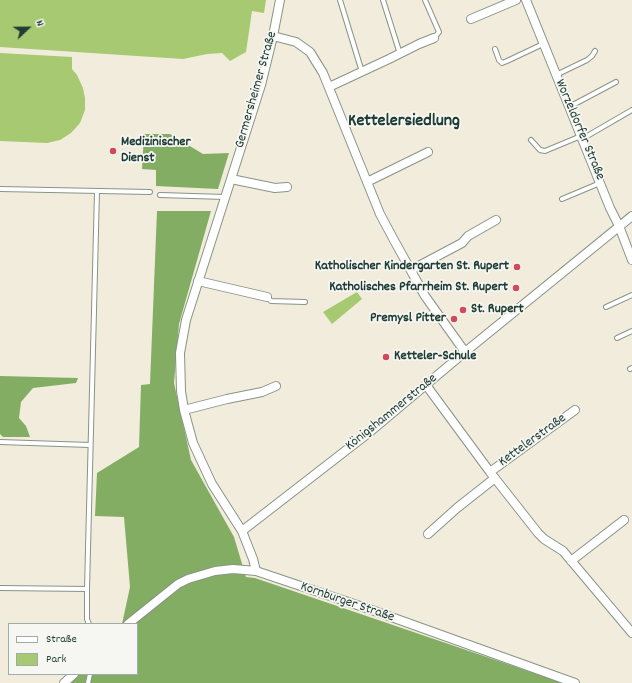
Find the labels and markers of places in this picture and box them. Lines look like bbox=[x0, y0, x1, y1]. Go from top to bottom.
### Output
place label: Medizinischer Dienst bbox=[121, 135, 191, 168]
marker: Medizinischer Dienst bbox=[108, 146, 118, 156]
place label: Katholischer Kindergarten St. Rupert bbox=[315, 259, 509, 275]
marker: Katholischer Kindergarten St. Rupert bbox=[512, 262, 522, 272]
place label: Katholisches Pfarrheim St. Rupert bbox=[329, 280, 508, 296]
marker: Katholisches Pfarrheim St. Rupert bbox=[511, 283, 521, 293]
place label: St. Rupert bbox=[471, 302, 524, 318]
marker: St. Rupert bbox=[458, 305, 468, 315]
place label: Premysl Pitter bbox=[370, 311, 446, 327]
marker: Premysl Pitter bbox=[449, 314, 459, 324]
place label: Ketteler-Schule bbox=[394, 349, 476, 365]
marker: Ketteler-Schule bbox=[381, 352, 391, 362]

